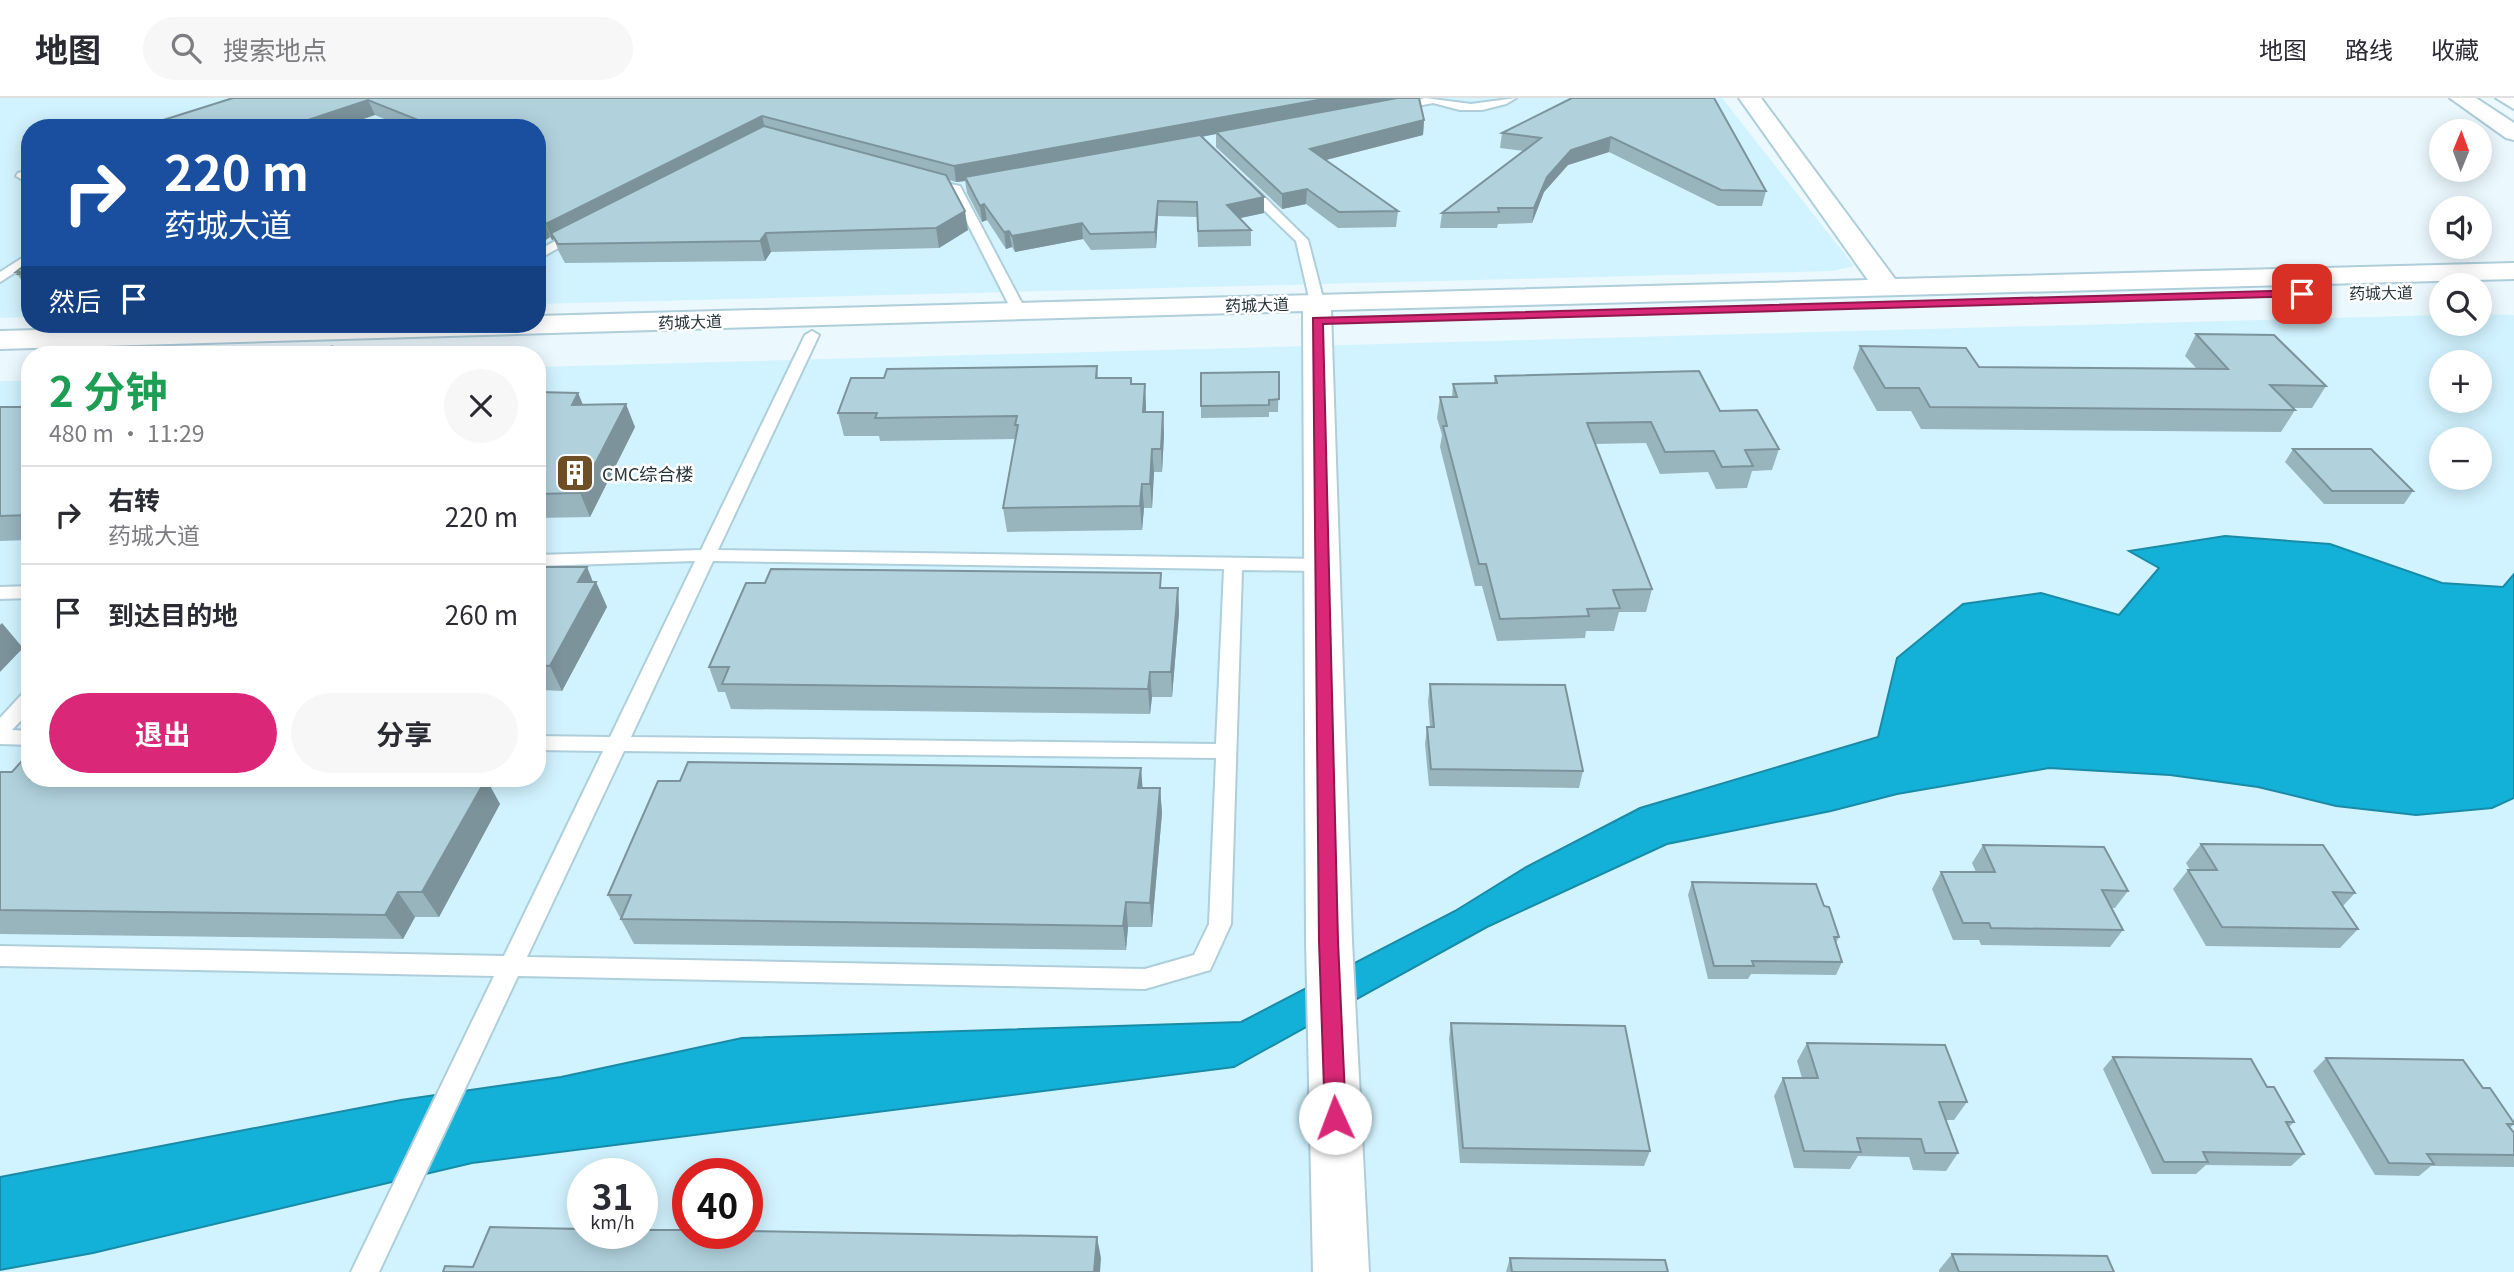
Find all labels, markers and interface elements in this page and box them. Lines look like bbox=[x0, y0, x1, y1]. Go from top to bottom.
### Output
search box bbox=[143, 17, 633, 80]
text: 地图 bbox=[35, 24, 101, 72]
icon: search bbox=[167, 29, 205, 67]
text: 搜索地点 bbox=[223, 30, 327, 67]
text: 地图 bbox=[2259, 31, 2307, 66]
text: 路线 bbox=[2345, 31, 2393, 66]
text: 收藏 bbox=[2431, 31, 2479, 66]
north arrow bbox=[2429, 119, 2492, 182]
map controls bbox=[2429, 119, 2492, 490]
text: 220 m bbox=[164, 134, 309, 205]
icon: right bbox=[49, 147, 140, 238]
button: sound bbox=[2429, 196, 2492, 259]
text: 药城大道 bbox=[164, 200, 292, 246]
pin bbox=[2272, 264, 2332, 324]
button: search bbox=[2429, 273, 2492, 336]
icon: arrive bbox=[2283, 275, 2321, 313]
street label: 药城大道 bbox=[2349, 279, 2413, 305]
icon: arrive bbox=[115, 280, 153, 318]
text: 然后 bbox=[49, 281, 101, 318]
street label: 药城大道 bbox=[1225, 291, 1289, 317]
street label: 药城大道 bbox=[658, 308, 722, 334]
button: + bbox=[2429, 350, 2492, 413]
text: 2 分钟 bbox=[49, 358, 167, 419]
button: close bbox=[444, 369, 518, 443]
text: 480 m · 11:29 bbox=[49, 415, 205, 449]
button: − bbox=[2429, 427, 2492, 490]
building icon: CMC综合楼 bbox=[554, 452, 596, 494]
place label: CMC综合楼 bbox=[602, 460, 694, 486]
text: 右转 bbox=[108, 480, 160, 517]
icon: right bbox=[49, 496, 87, 534]
text: 220 m bbox=[445, 497, 518, 534]
text: 药城大道 bbox=[108, 517, 200, 551]
icon: arrive bbox=[49, 594, 87, 632]
text: 到达目的地 bbox=[108, 595, 238, 632]
text: 260 m bbox=[445, 595, 518, 632]
button: 退出 bbox=[49, 693, 277, 773]
button: 分享 bbox=[291, 693, 518, 773]
position arrow bbox=[1298, 1081, 1372, 1155]
speed limit sign: 40 bbox=[672, 1158, 763, 1249]
text: 31 bbox=[592, 1169, 633, 1220]
text: km/h bbox=[590, 1208, 635, 1234]

